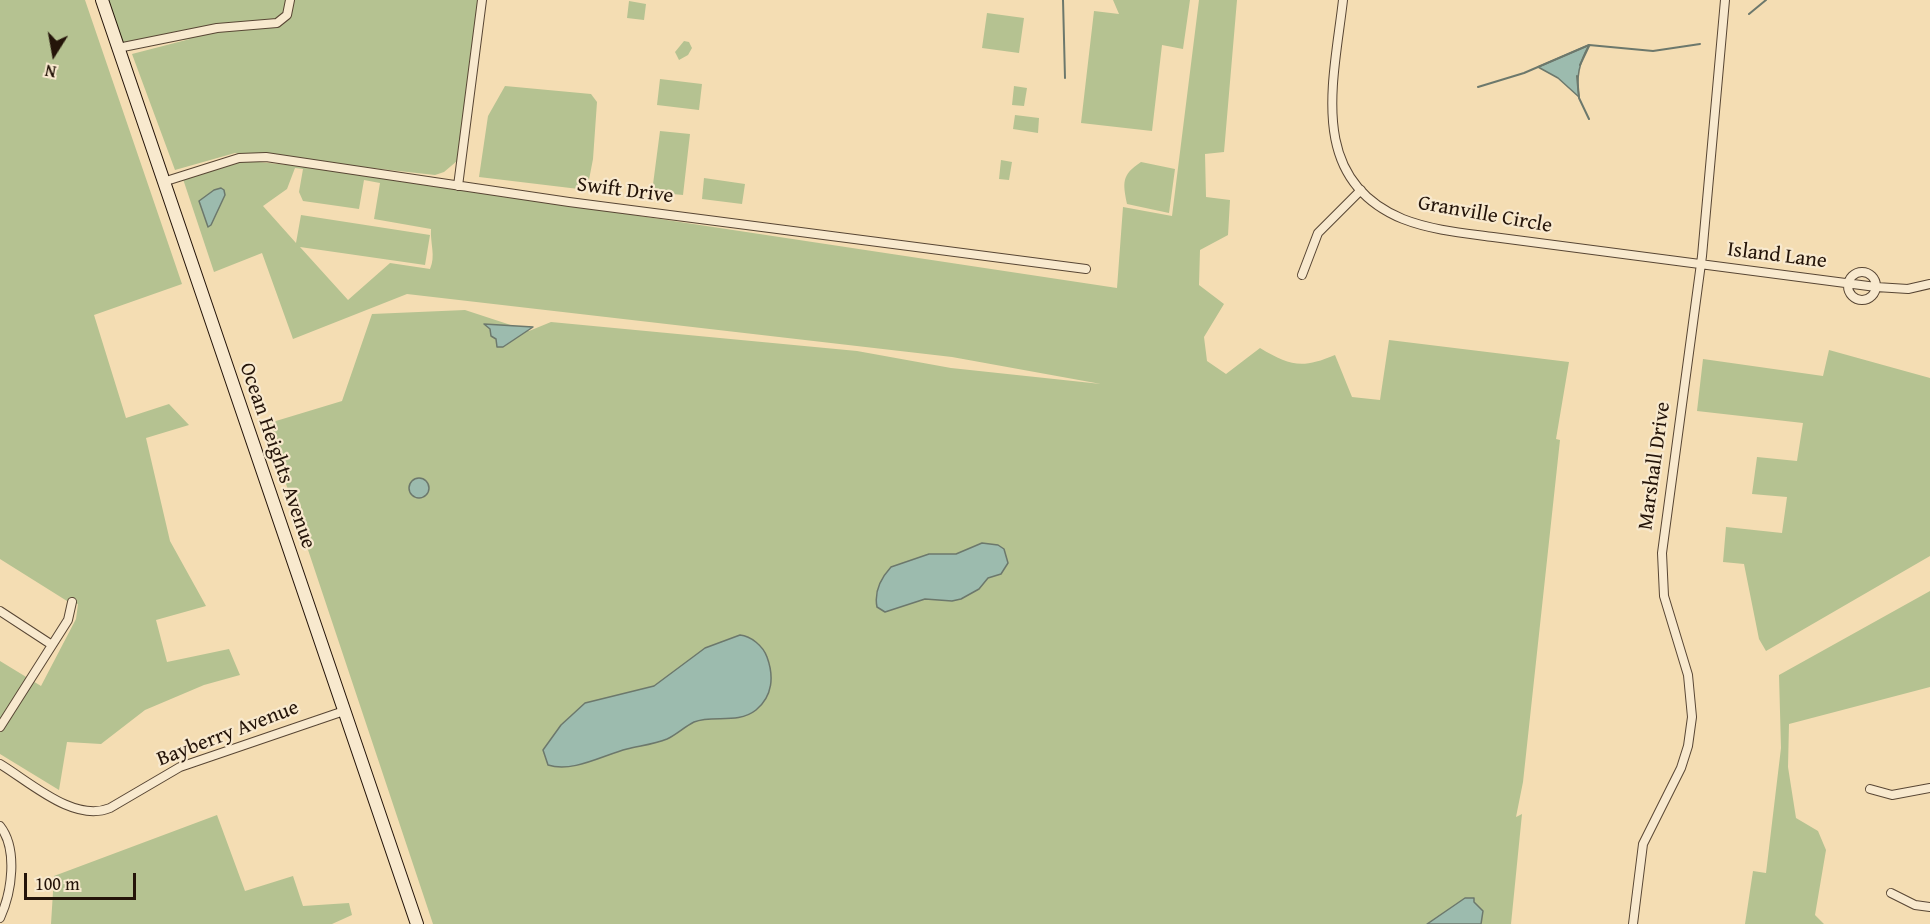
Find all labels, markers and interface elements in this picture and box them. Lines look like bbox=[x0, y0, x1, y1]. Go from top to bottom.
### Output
north arrow bbox=[24, 24, 84, 84]
text: N bbox=[43, 59, 58, 84]
street label: Swift Drive bbox=[575, 173, 675, 209]
street label: Granville Circle bbox=[1416, 191, 1554, 239]
street label: Island Lane bbox=[1726, 237, 1828, 275]
street label: Ocean Heights Avenue bbox=[233, 360, 321, 552]
street label: Marshall Drive bbox=[1634, 400, 1676, 532]
street label: Bayberry Avenue bbox=[153, 695, 303, 773]
scale bar bbox=[27, 861, 140, 899]
text: 100 m bbox=[35, 870, 80, 897]

